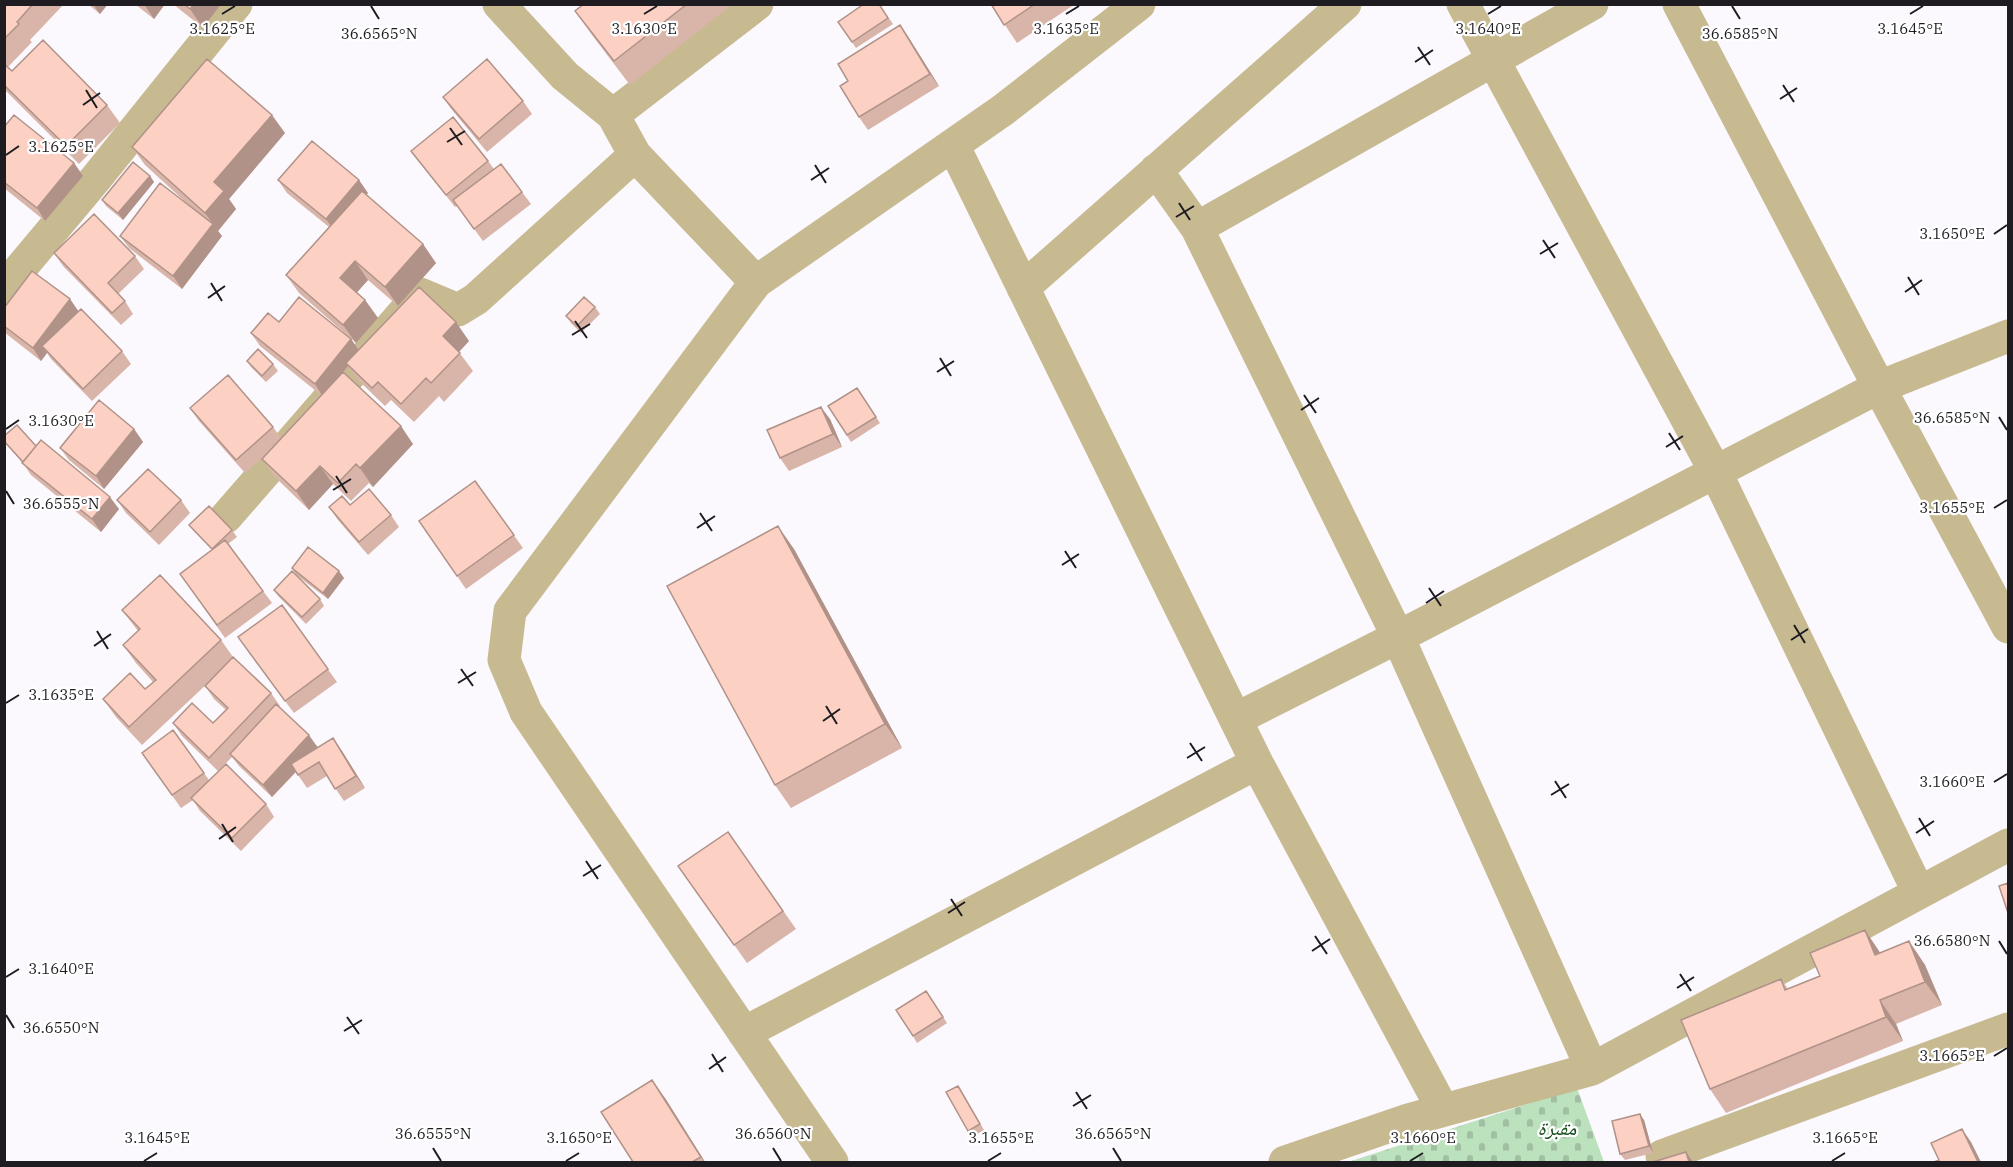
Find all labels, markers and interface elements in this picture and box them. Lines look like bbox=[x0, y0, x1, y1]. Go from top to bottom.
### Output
text: 3.1625°E bbox=[189, 19, 255, 38]
text: 3.1630°E bbox=[611, 19, 677, 38]
text: 3.1635°E bbox=[1033, 19, 1099, 38]
text: 3.1640°E bbox=[1455, 19, 1521, 38]
text: 3.1645°E bbox=[1877, 19, 1943, 38]
text: 36.6565°N bbox=[341, 24, 417, 43]
text: 36.6585°N bbox=[1702, 24, 1778, 43]
text: 3.1625°E bbox=[28, 137, 94, 156]
text: 3.1650°E bbox=[1919, 224, 1985, 243]
text: 36.6585°N bbox=[1914, 408, 1990, 427]
text: 3.1630°E bbox=[28, 411, 94, 430]
text: 36.6555°N bbox=[23, 494, 99, 513]
text: 3.1655°E bbox=[1919, 498, 1985, 517]
text: 3.1635°E bbox=[28, 685, 94, 704]
text: 3.1660°E bbox=[1919, 772, 1985, 791]
text: 36.6580°N bbox=[1914, 931, 1990, 950]
text: 3.1640°E bbox=[28, 959, 94, 978]
text: 36.6550°N bbox=[23, 1018, 99, 1037]
text: 3.1665°E bbox=[1919, 1046, 1985, 1065]
park label: مقبرة bbox=[1538, 1114, 1576, 1141]
text: 36.6555°N bbox=[395, 1124, 471, 1143]
text: 36.6560°N bbox=[735, 1124, 811, 1143]
text: 36.6565°N bbox=[1075, 1124, 1151, 1143]
text: 3.1645°E bbox=[124, 1128, 190, 1147]
text: 3.1650°E bbox=[546, 1128, 612, 1147]
text: 3.1655°E bbox=[968, 1128, 1034, 1147]
text: 3.1660°E bbox=[1390, 1128, 1456, 1147]
text: 3.1665°E bbox=[1812, 1128, 1878, 1147]

